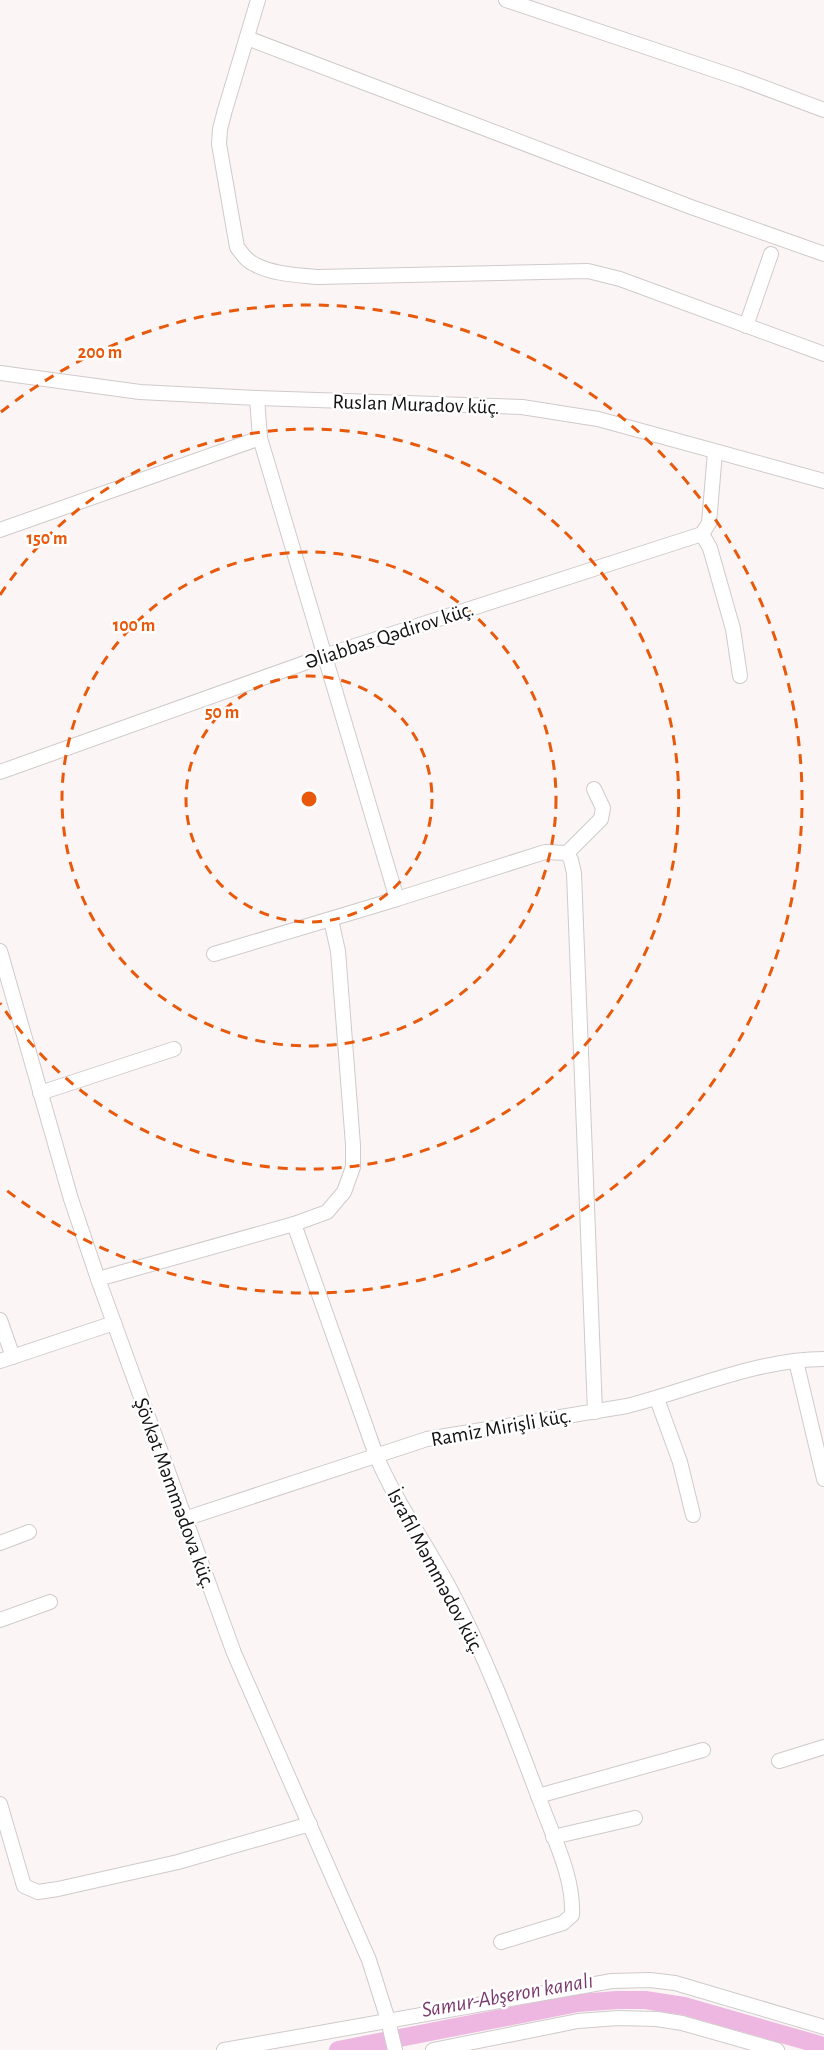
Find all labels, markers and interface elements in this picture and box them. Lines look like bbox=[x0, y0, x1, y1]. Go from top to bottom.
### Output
text: 200 m bbox=[78, 344, 122, 362]
street label: Ruslan Muradov küç. bbox=[332, 391, 500, 418]
text: 150 m bbox=[27, 530, 67, 548]
street label: Əliabbas Qədirov küç. bbox=[302, 598, 476, 673]
text: 100 m bbox=[113, 617, 155, 635]
text: 50 m bbox=[205, 704, 239, 722]
centre of rings bbox=[299, 789, 319, 809]
street label: Şövkət Məmmədova küç. bbox=[130, 1395, 219, 1591]
street label: Ramiz Mirişli küç. bbox=[429, 1405, 573, 1450]
street label: İsrafil Məmmədov küç. bbox=[383, 1485, 489, 1657]
water label: Samur-Abşeron kanalı bbox=[420, 1969, 595, 2021]

